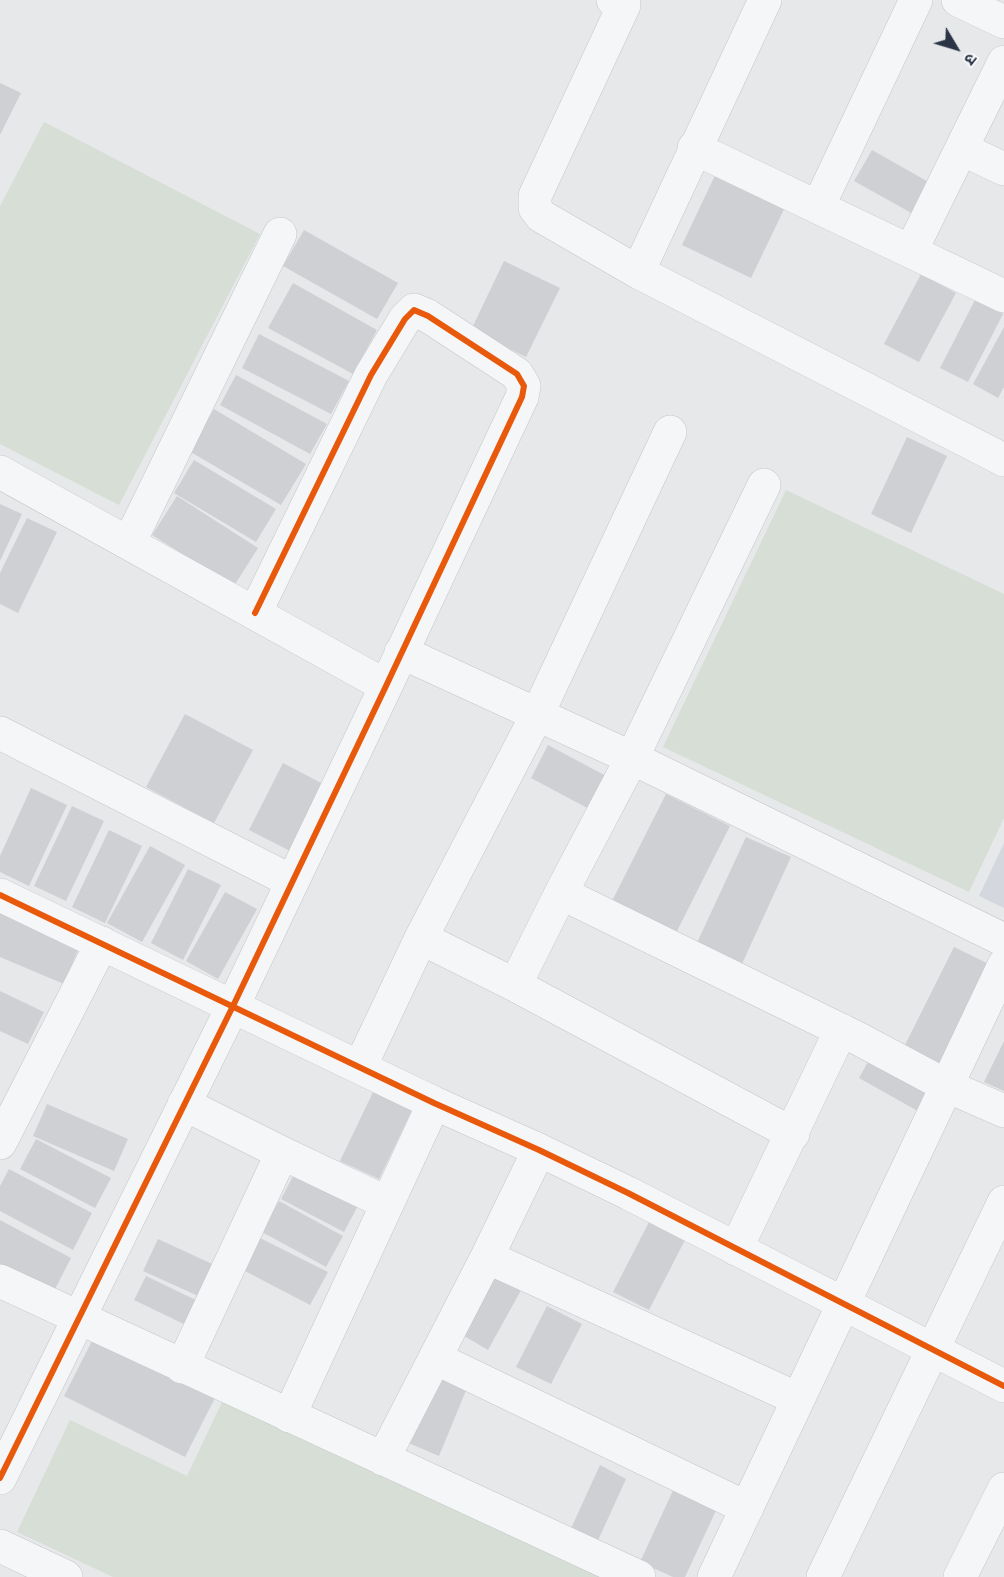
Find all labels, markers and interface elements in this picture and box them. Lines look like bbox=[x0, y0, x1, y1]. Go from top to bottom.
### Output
north arrow bbox=[926, 18, 986, 78]
text: उ bbox=[960, 50, 981, 69]

